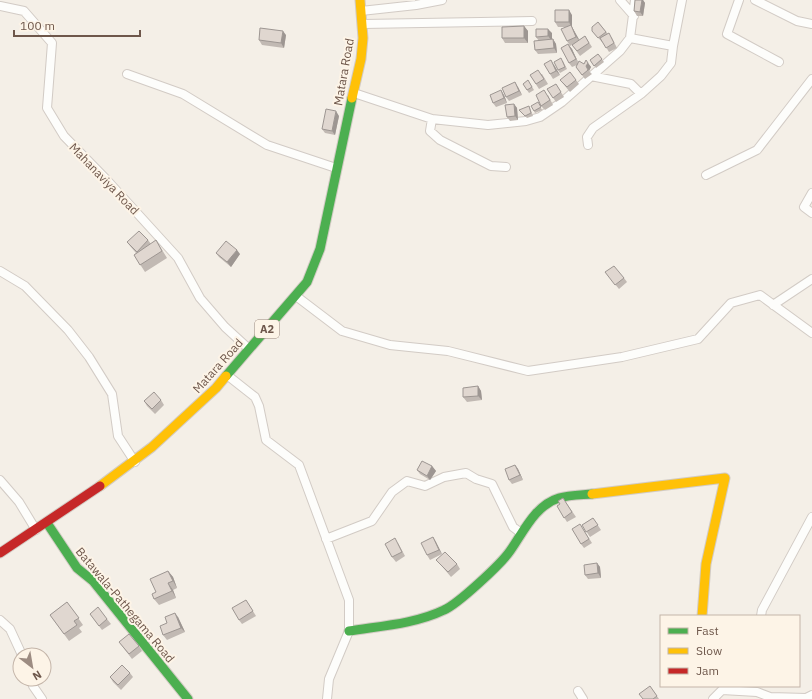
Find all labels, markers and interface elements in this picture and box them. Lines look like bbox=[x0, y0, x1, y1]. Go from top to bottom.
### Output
scale bar bbox=[14, 12, 140, 38]
text: 100 m bbox=[20, 18, 55, 33]
street label: Matara Road bbox=[330, 37, 357, 107]
street label: Mahanaviya Road bbox=[66, 140, 142, 218]
road number: A2 bbox=[255, 320, 279, 338]
street label: Matara Road bbox=[189, 335, 246, 396]
street label: Batawala-Pathegama Road bbox=[73, 544, 178, 665]
legend bbox=[660, 615, 800, 687]
text: Fast bbox=[696, 623, 719, 638]
text: Slow bbox=[696, 643, 722, 658]
north arrow bbox=[12, 647, 52, 687]
text: Jam bbox=[696, 663, 719, 678]
text: N bbox=[30, 668, 44, 684]

